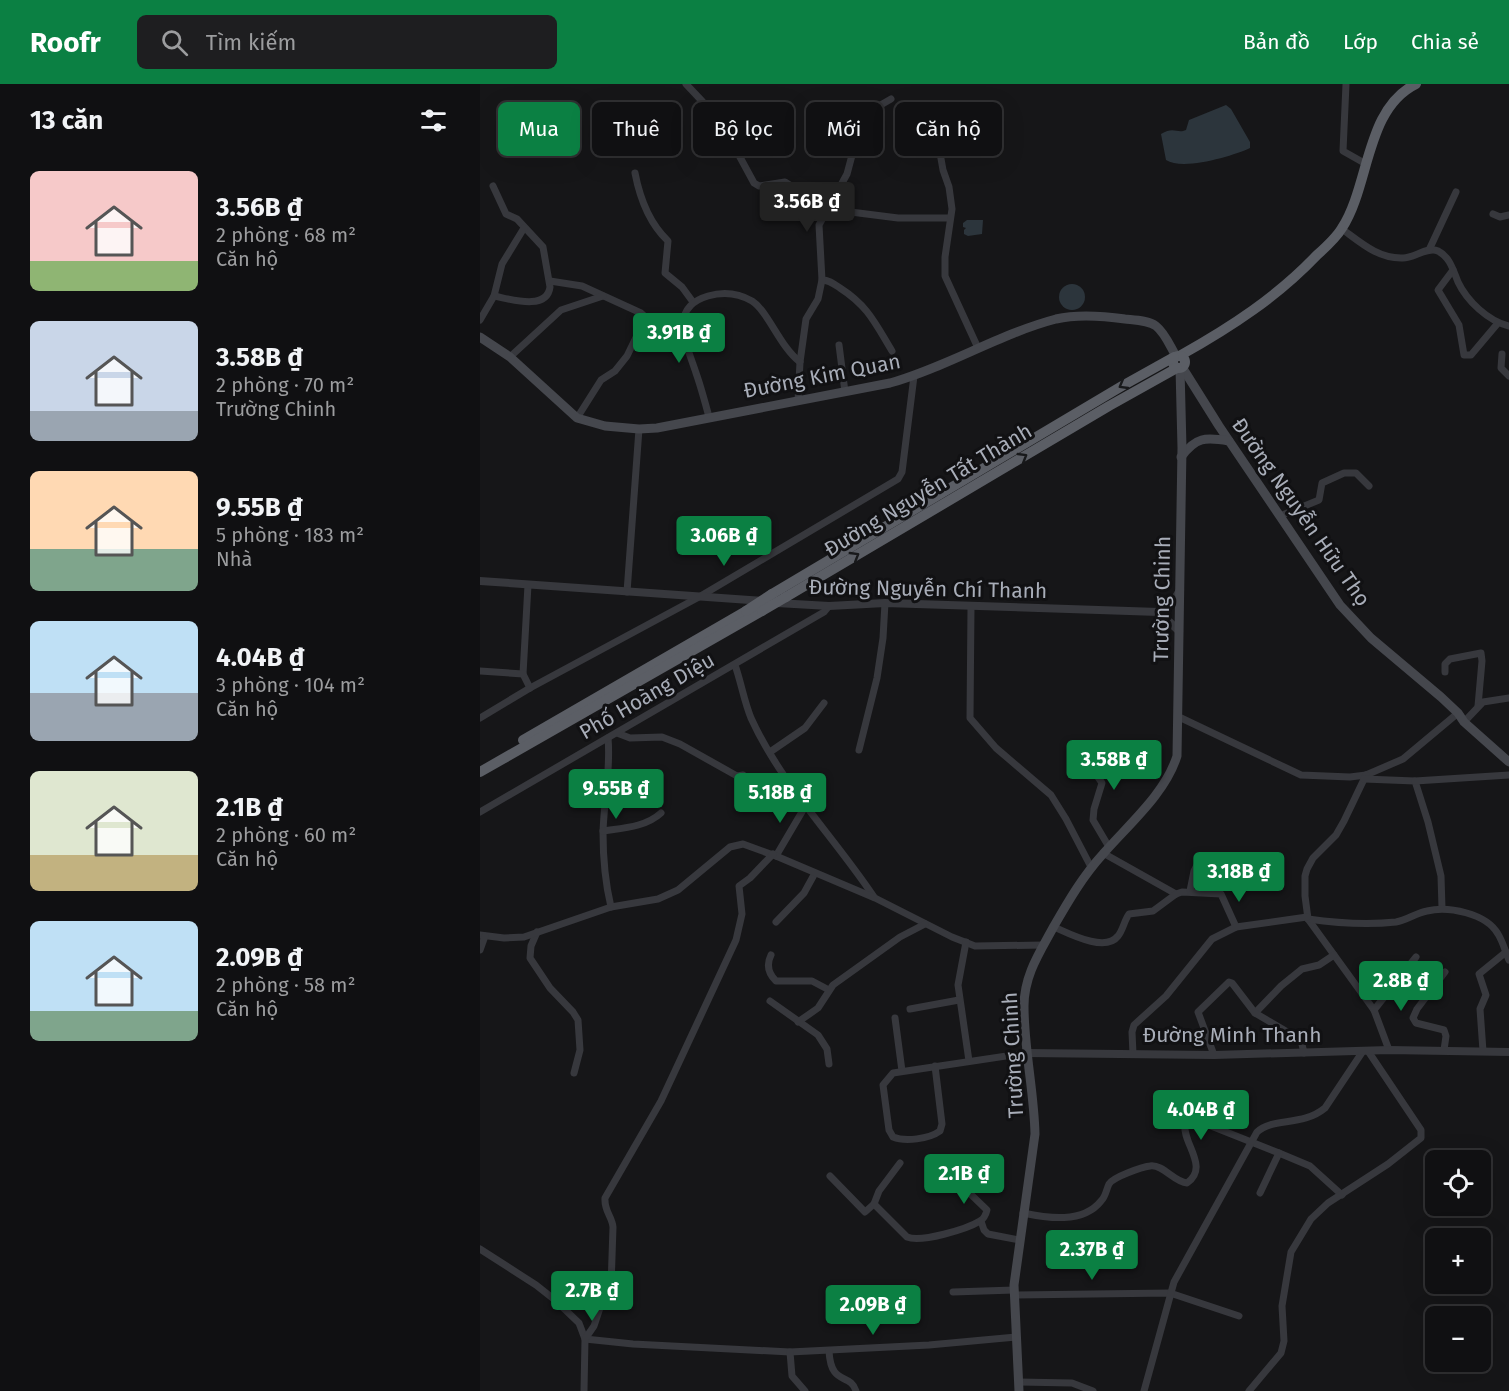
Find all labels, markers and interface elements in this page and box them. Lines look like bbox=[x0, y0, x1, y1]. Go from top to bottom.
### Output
search box bbox=[137, 15, 557, 69]
text: Roofr bbox=[30, 26, 101, 59]
icon: search bbox=[158, 26, 191, 59]
text: Tìm kiếm bbox=[206, 29, 296, 56]
text: Bản đồ bbox=[1243, 29, 1310, 55]
text: Lớp bbox=[1343, 29, 1378, 55]
text: Chia sẻ bbox=[1411, 29, 1479, 55]
chip: Mua bbox=[498, 102, 580, 156]
chip: Thuê bbox=[592, 102, 681, 156]
chip: Bộ lọc bbox=[693, 102, 794, 156]
chip: Mới bbox=[806, 102, 883, 156]
chip: Căn hộ bbox=[895, 102, 1002, 156]
icon: filters bbox=[417, 104, 450, 137]
text: 13 căn bbox=[30, 105, 103, 136]
pin: 3.56B ₫ bbox=[752, 182, 862, 233]
text: 3.56B ₫ bbox=[774, 189, 840, 213]
text: 3.56B ₫ bbox=[216, 192, 303, 223]
icon: home bbox=[78, 195, 150, 267]
text: 2 phòng · 68 m² bbox=[216, 223, 356, 247]
text: Căn hộ bbox=[216, 247, 278, 271]
pin: 3.91B ₫ bbox=[624, 313, 734, 364]
text: 3.91B ₫ bbox=[647, 320, 711, 344]
text: 3.58B ₫ bbox=[216, 342, 303, 373]
icon: home bbox=[78, 345, 150, 417]
street label: Đường Kim Quan bbox=[741, 348, 903, 404]
text: 2 phòng · 70 m² bbox=[216, 373, 354, 397]
one-way arrow bbox=[1119, 378, 1129, 390]
text: Trường Chinh bbox=[216, 397, 336, 421]
street label: Đường Nguyễn Hữu Thọ bbox=[1226, 413, 1376, 611]
street label: Đường Nguyễn Tất Thành bbox=[819, 418, 1037, 562]
one-way arrow bbox=[1017, 453, 1027, 465]
text: 9.55B ₫ bbox=[216, 492, 303, 523]
icon: home bbox=[78, 495, 150, 567]
pin: 3.06B ₫ bbox=[669, 516, 779, 567]
text: 5 phòng · 183 m² bbox=[216, 523, 364, 547]
text: 3.06B ₫ bbox=[690, 523, 758, 547]
street label: Trường Chinh bbox=[1148, 536, 1176, 662]
text: Nhà bbox=[216, 547, 252, 571]
one-way arrow bbox=[849, 552, 859, 564]
street label: Đường Nguyễn Chí Thanh bbox=[808, 574, 1048, 604]
text: 4.04B ₫ bbox=[216, 642, 304, 673]
icon: home bbox=[78, 645, 150, 717]
street label: Phố Hoàng Diệu bbox=[575, 647, 719, 745]
text: 3 phòng · 104 m² bbox=[216, 673, 365, 697]
text: Căn hộ bbox=[216, 697, 278, 721]
pin: 3.58B ₫ bbox=[1059, 740, 1169, 791]
text: 3.58B ₫ bbox=[1081, 747, 1147, 771]
pin: 9.55B ₫ bbox=[561, 769, 671, 820]
pin: 5.18B ₫ bbox=[725, 773, 835, 824]
text: 9.55B ₫ bbox=[583, 776, 649, 800]
text: 5.18B ₫ bbox=[748, 780, 812, 804]
text: 2.1B ₫ bbox=[216, 792, 283, 823]
icon: home bbox=[78, 795, 150, 867]
text: 2 phòng · 60 m² bbox=[216, 823, 356, 847]
text: Căn hộ bbox=[216, 847, 278, 871]
pin: 3.18B ₫ bbox=[1184, 852, 1294, 903]
text: 3.18B ₫ bbox=[1207, 859, 1271, 883]
text: 2.09B ₫ bbox=[216, 942, 303, 973]
icon: home bbox=[78, 945, 150, 1017]
pin: 2.8B ₫ bbox=[1352, 961, 1450, 1012]
text: 2.8B ₫ bbox=[1373, 968, 1429, 992]
text: 2 phòng · 58 m² bbox=[216, 973, 355, 997]
street label: Trường Chinh bbox=[997, 991, 1029, 1119]
text: Căn hộ bbox=[216, 997, 278, 1021]
street label: Đường Minh Thanh bbox=[1143, 1022, 1321, 1048]
pin: 4.04B ₫ bbox=[1146, 1090, 1256, 1141]
text: 4.04B ₫ bbox=[1167, 1097, 1235, 1121]
map controls bbox=[1425, 1150, 1491, 1372]
button: locate bbox=[1425, 1150, 1491, 1216]
pin: 2.1B ₫ bbox=[915, 1154, 1013, 1205]
text: 2.1B ₫ bbox=[938, 1161, 990, 1185]
button: + bbox=[1425, 1228, 1491, 1294]
pin: 2.37B ₫ bbox=[1037, 1230, 1147, 1281]
text: 2.37B ₫ bbox=[1060, 1237, 1124, 1261]
pin: 2.7B ₫ bbox=[543, 1271, 641, 1322]
text: 2.7B ₫ bbox=[565, 1278, 619, 1302]
pin: 2.09B ₫ bbox=[818, 1285, 928, 1336]
text: 2.09B ₫ bbox=[840, 1292, 906, 1316]
button: − bbox=[1425, 1306, 1491, 1372]

